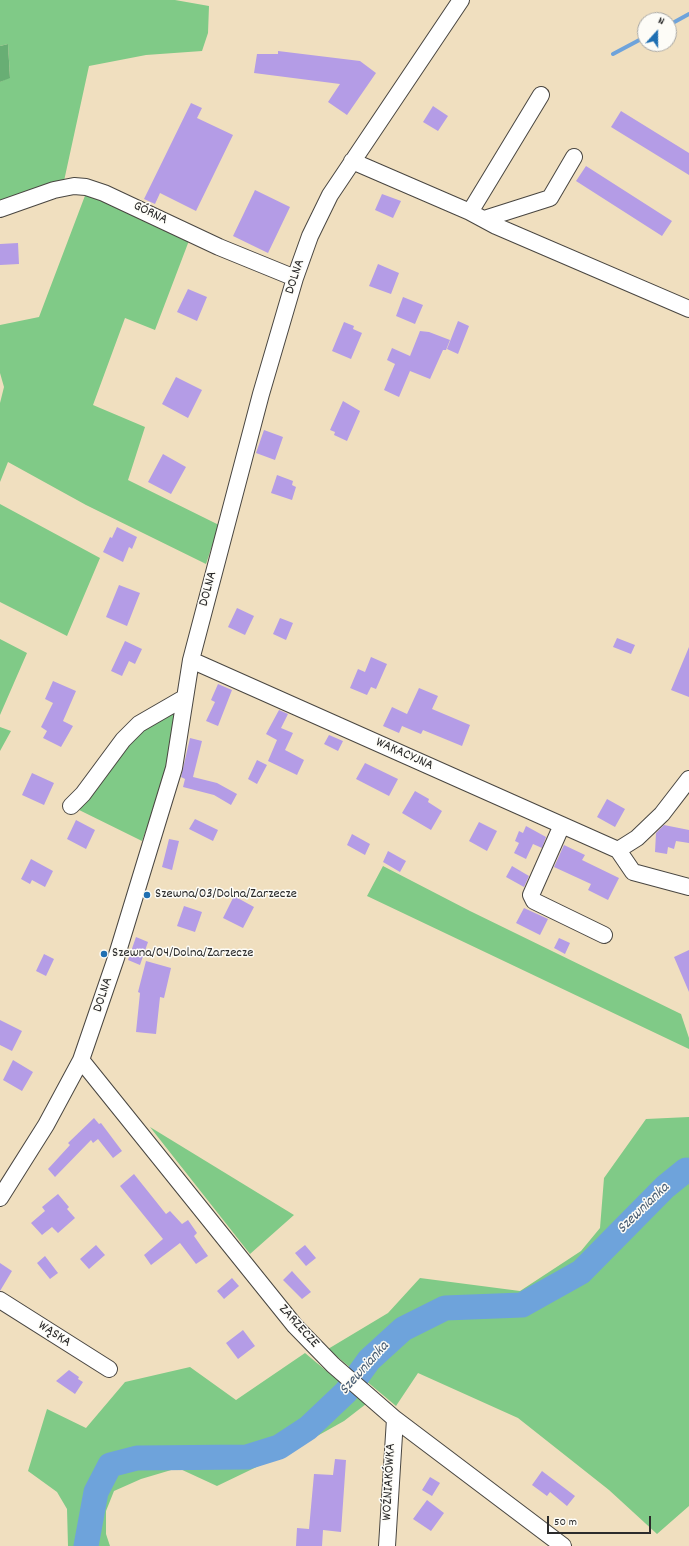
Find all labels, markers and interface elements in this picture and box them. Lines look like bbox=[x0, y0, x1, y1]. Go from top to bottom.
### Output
north arrow bbox=[637, 12, 677, 52]
text: N bbox=[656, 13, 666, 30]
street label: GÓRNA bbox=[130, 199, 170, 229]
street label: DOLNA bbox=[283, 258, 309, 296]
street label: DOLNA bbox=[196, 570, 222, 608]
street label: WAKACYJNA bbox=[372, 735, 436, 775]
place label: Szewna/03/Dolna/Zarzecze bbox=[155, 887, 297, 903]
marker: Szewna/03/Dolna/Zarzecze bbox=[142, 890, 152, 900]
place label: Szewna/04/Dolna/Zarzecze bbox=[112, 946, 253, 962]
marker: Szewna/04/Dolna/Zarzecze bbox=[99, 949, 109, 959]
street label: DOLNA bbox=[91, 976, 117, 1014]
water label: Szewnianka bbox=[614, 1180, 674, 1238]
street label: ZARZECZE bbox=[274, 1302, 322, 1352]
street label: WĄSKA bbox=[34, 1318, 74, 1352]
water label: Szewnianka bbox=[336, 1339, 394, 1399]
street label: WOŹNIAKÓWKA bbox=[380, 1443, 400, 1521]
scale bar bbox=[549, 1508, 653, 1534]
text: 50 m bbox=[554, 1514, 577, 1531]

